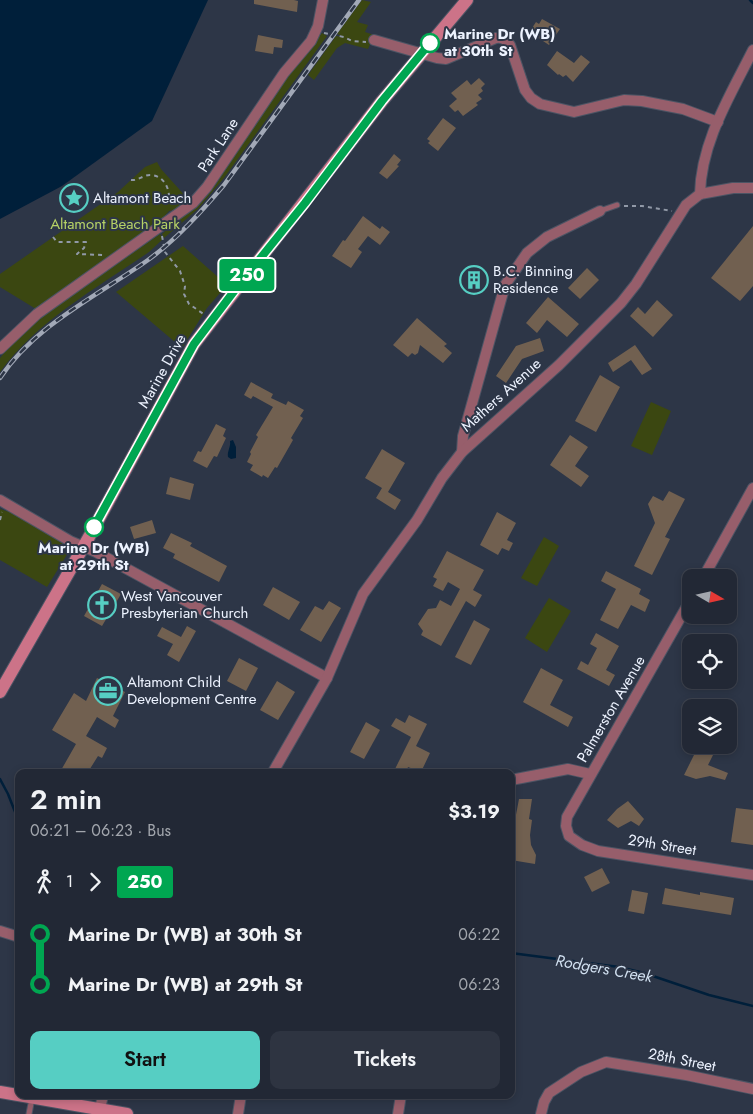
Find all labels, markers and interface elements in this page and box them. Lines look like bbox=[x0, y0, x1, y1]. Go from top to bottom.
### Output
place label: Marine Dr (WB) at 30th St bbox=[444, 23, 555, 62]
marker: Marine Dr (WB) at 30th St bbox=[420, 33, 440, 53]
street label: Park Lane bbox=[192, 113, 244, 176]
place icon: Altamont Beach bbox=[59, 183, 89, 213]
place label: Altamont Beach bbox=[93, 187, 191, 209]
park label: Altamont Beach Park bbox=[50, 213, 180, 235]
line badge: 250 bbox=[218, 259, 276, 291]
place label: B.C. Binning Residence bbox=[493, 260, 573, 299]
text: 250 bbox=[229, 262, 265, 288]
building icon: B.C. Binning Residence bbox=[459, 265, 489, 295]
street label: Marine Drive bbox=[133, 330, 192, 412]
street label: Mathers Avenue bbox=[456, 353, 546, 437]
marker: Marine Dr (WB) at 29th St bbox=[84, 517, 104, 537]
place label: Marine Dr (WB) at 29th St bbox=[38, 537, 150, 576]
north arrow bbox=[682, 569, 738, 624]
map controls bbox=[682, 569, 737, 754]
place label: West Vancouver Presbyterian Church bbox=[121, 585, 249, 624]
church icon: West Vancouver Presbyterian Church bbox=[87, 590, 117, 620]
button: locate bbox=[682, 634, 737, 689]
street label: Palmerston Avenue bbox=[571, 651, 651, 766]
place label: Altamont Child Development Centre bbox=[127, 671, 257, 710]
office icon: Altamont Child Development Centre bbox=[93, 676, 123, 706]
button: layers bbox=[682, 699, 737, 754]
text: 2 min bbox=[30, 779, 102, 820]
text: $3.19 bbox=[448, 798, 500, 825]
text: 06:21 – 06:23 · Bus bbox=[30, 819, 171, 842]
street label: 29th Street bbox=[626, 829, 698, 861]
icon: walk bbox=[30, 868, 58, 896]
icon: forward bbox=[81, 868, 109, 896]
text: 250 bbox=[127, 869, 163, 895]
text: 1 bbox=[66, 870, 73, 893]
text: Marine Dr (WB) at 30th St bbox=[68, 921, 302, 948]
text: 06:22 bbox=[458, 923, 500, 946]
water label: Rodgers Creek bbox=[554, 949, 655, 989]
text: Marine Dr (WB) at 29th St bbox=[68, 971, 302, 998]
text: 06:23 bbox=[459, 973, 500, 996]
button: Start bbox=[30, 1031, 260, 1089]
button: Tickets bbox=[270, 1031, 500, 1089]
street label: 28th Street bbox=[646, 1043, 718, 1077]

